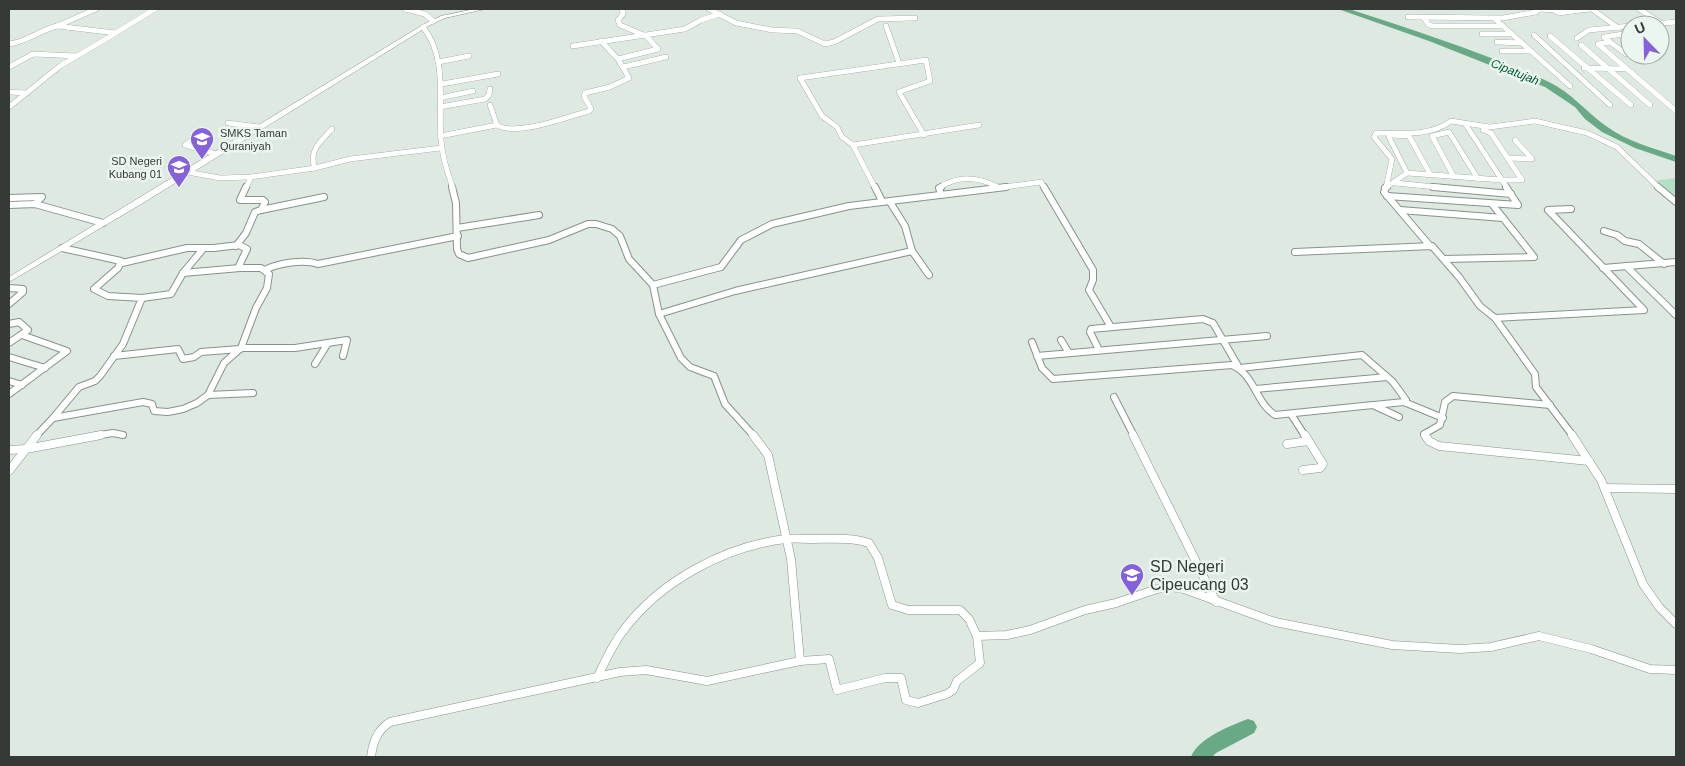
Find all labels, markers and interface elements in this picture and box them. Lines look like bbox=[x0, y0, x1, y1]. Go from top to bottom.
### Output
north arrow bbox=[1620, 15, 1670, 65]
text: U bbox=[1632, 19, 1648, 37]
water label: Cipatujah bbox=[1489, 56, 1541, 88]
school or university icon: SMKS Taman Quraniyah bbox=[189, 126, 215, 160]
place label: SMKS Taman Quraniyah bbox=[220, 127, 287, 152]
school or university icon: SD Negeri Kubang 01 bbox=[166, 154, 192, 188]
place label: SD Negeri Kubang 01 bbox=[109, 155, 162, 180]
place label: SD Negeri Cipeucang 03 bbox=[1150, 558, 1249, 593]
school or university icon: SD Negeri Cipeucang 03 bbox=[1119, 562, 1145, 596]

